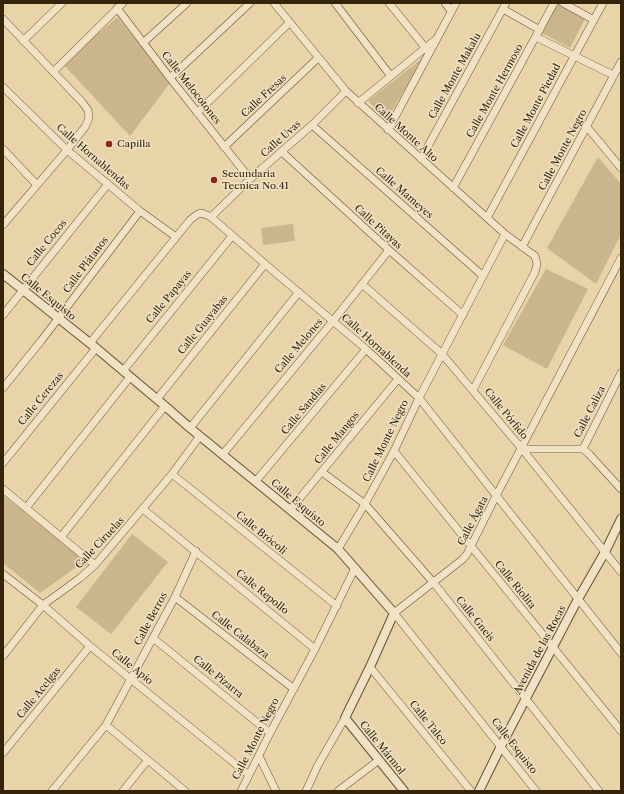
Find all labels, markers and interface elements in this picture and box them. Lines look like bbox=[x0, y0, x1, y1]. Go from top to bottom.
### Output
street label: Calle Monte Makalu bbox=[426, 31, 484, 121]
street label: Calle Monte Hermoso bbox=[464, 42, 526, 140]
street label: Calle Melocotones bbox=[159, 49, 223, 127]
street label: Calle Monte Piedad bbox=[509, 62, 563, 150]
street label: Calle Fresas bbox=[239, 72, 289, 120]
street label: Calle Monte Alto bbox=[372, 101, 440, 165]
street label: Calle Monte Negro bbox=[536, 107, 590, 193]
street label: Calle Uvas bbox=[259, 118, 303, 160]
street label: Calle Hornablendas bbox=[54, 122, 132, 192]
place label: Capilla bbox=[117, 138, 150, 150]
marker: Capilla bbox=[104, 139, 114, 149]
street label: Calle Mameyes bbox=[373, 165, 435, 221]
place label: Secundaria Tecnica No.41 bbox=[222, 168, 289, 192]
marker: Secundaria Tecnica No.41 bbox=[209, 175, 219, 185]
street label: Calle Pitayas bbox=[352, 202, 404, 252]
street label: Calle Cocos bbox=[24, 217, 70, 269]
street label: Calle Plátanos bbox=[61, 234, 111, 296]
street label: Calle Papayas bbox=[144, 268, 194, 326]
street label: Calle Esquisto bbox=[18, 271, 78, 323]
street label: Calle Guayabas bbox=[175, 293, 231, 357]
street label: Calle Hornablenda bbox=[339, 312, 413, 380]
street label: Calle Melones bbox=[273, 316, 325, 376]
street label: Calle Cerezas bbox=[16, 370, 66, 428]
street label: Calle Sandías bbox=[279, 381, 329, 437]
street label: Calle Caliza bbox=[572, 384, 608, 440]
street label: Calle Pórfido bbox=[482, 386, 530, 442]
street label: Calle Monte Negro bbox=[361, 398, 411, 484]
street label: Calle Mangos bbox=[312, 409, 362, 467]
street label: Calle Esquisto bbox=[268, 477, 328, 529]
street label: Calle Ágata bbox=[455, 494, 491, 548]
street label: Calle Brócoli bbox=[233, 509, 289, 557]
street label: Calle Ciruelas bbox=[73, 515, 127, 571]
street label: Calle Riolita bbox=[492, 558, 538, 612]
street label: Calle Repollo bbox=[233, 567, 291, 617]
street label: Calle Berros bbox=[132, 590, 170, 648]
street label: Calle Gneis bbox=[453, 594, 497, 644]
street label: Avenida de las Rocas bbox=[512, 604, 568, 696]
street label: Calle Calabaza bbox=[209, 609, 271, 661]
street label: Calle Apio bbox=[109, 647, 155, 687]
street label: Calle Pizarra bbox=[191, 653, 245, 701]
street label: Calle Acelgas bbox=[14, 665, 64, 721]
street label: Calle Monte Negro bbox=[230, 696, 282, 782]
street label: Calle Talco bbox=[407, 698, 449, 748]
street label: Calle Esquisto bbox=[488, 716, 540, 776]
street label: Calle Mármol bbox=[357, 719, 407, 777]

